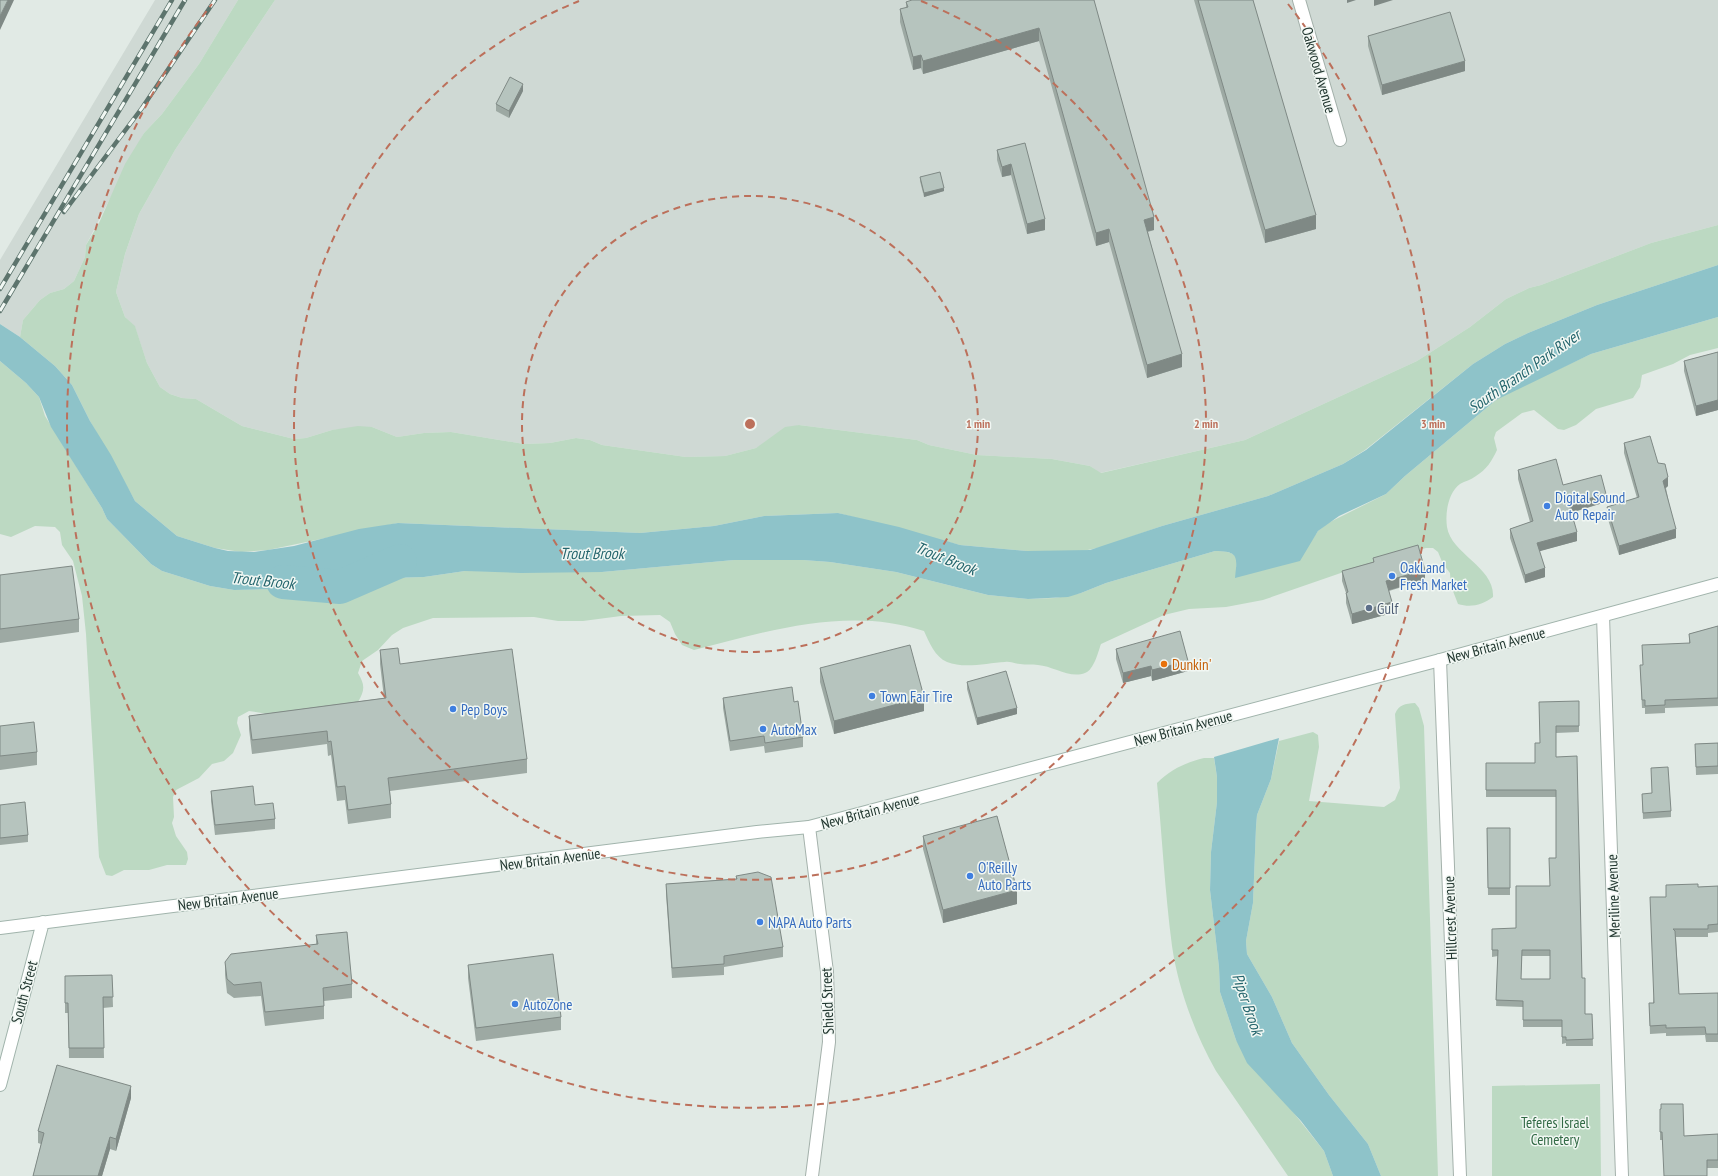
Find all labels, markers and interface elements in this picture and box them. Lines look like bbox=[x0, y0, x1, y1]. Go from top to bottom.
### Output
street label: Oakwood Avenue bbox=[1298, 25, 1340, 115]
water label: South Branch Park River bbox=[1464, 323, 1586, 417]
text: 1 min bbox=[966, 416, 990, 431]
text: 2 min bbox=[1194, 416, 1218, 431]
text: 3 min bbox=[1421, 416, 1445, 431]
centre of rings bbox=[743, 417, 757, 431]
place label: Digital Sound Auto Repair bbox=[1555, 488, 1625, 524]
marker: Digital Sound Auto Repair bbox=[1542, 501, 1552, 511]
water label: Trout Brook bbox=[913, 537, 981, 580]
water label: Trout Brook bbox=[560, 543, 626, 563]
place label: OakLand Fresh Market bbox=[1400, 558, 1467, 594]
water label: Trout Brook bbox=[230, 567, 298, 593]
marker: OakLand Fresh Market bbox=[1387, 571, 1397, 581]
place label: Gulf bbox=[1377, 599, 1399, 618]
marker: Gulf bbox=[1364, 603, 1374, 613]
street label: New Britain Avenue bbox=[1445, 623, 1547, 667]
place label: Dunkin' bbox=[1172, 655, 1212, 674]
marker: Dunkin' bbox=[1159, 659, 1169, 669]
place label: Town Fair Tire bbox=[880, 687, 953, 706]
marker: Town Fair Tire bbox=[867, 691, 877, 701]
place label: Pep Boys bbox=[461, 700, 507, 719]
marker: Pep Boys bbox=[448, 704, 458, 714]
street label: New Britain Avenue bbox=[1132, 706, 1234, 750]
place label: AutoMax bbox=[771, 720, 817, 739]
marker: AutoMax bbox=[758, 724, 768, 734]
street label: New Britain Avenue bbox=[819, 789, 921, 833]
street label: New Britain Avenue bbox=[499, 843, 601, 875]
street label: Meriline Avenue bbox=[1602, 854, 1624, 938]
place label: O'Reilly Auto Parts bbox=[978, 858, 1031, 894]
marker: O'Reilly Auto Parts bbox=[965, 871, 975, 881]
street label: Hillcrest Avenue bbox=[1439, 876, 1461, 960]
street label: New Britain Avenue bbox=[177, 883, 279, 915]
place label: NAPA Auto Parts bbox=[768, 913, 852, 932]
marker: NAPA Auto Parts bbox=[755, 917, 765, 927]
street label: South Street bbox=[6, 958, 42, 1026]
street label: Shield Street bbox=[816, 967, 838, 1035]
water label: Piper Brook bbox=[1228, 970, 1268, 1039]
place label: AutoZone bbox=[523, 995, 572, 1014]
marker: AutoZone bbox=[510, 999, 520, 1009]
park label: Teferes Israel Cemetery bbox=[1521, 1113, 1590, 1149]

